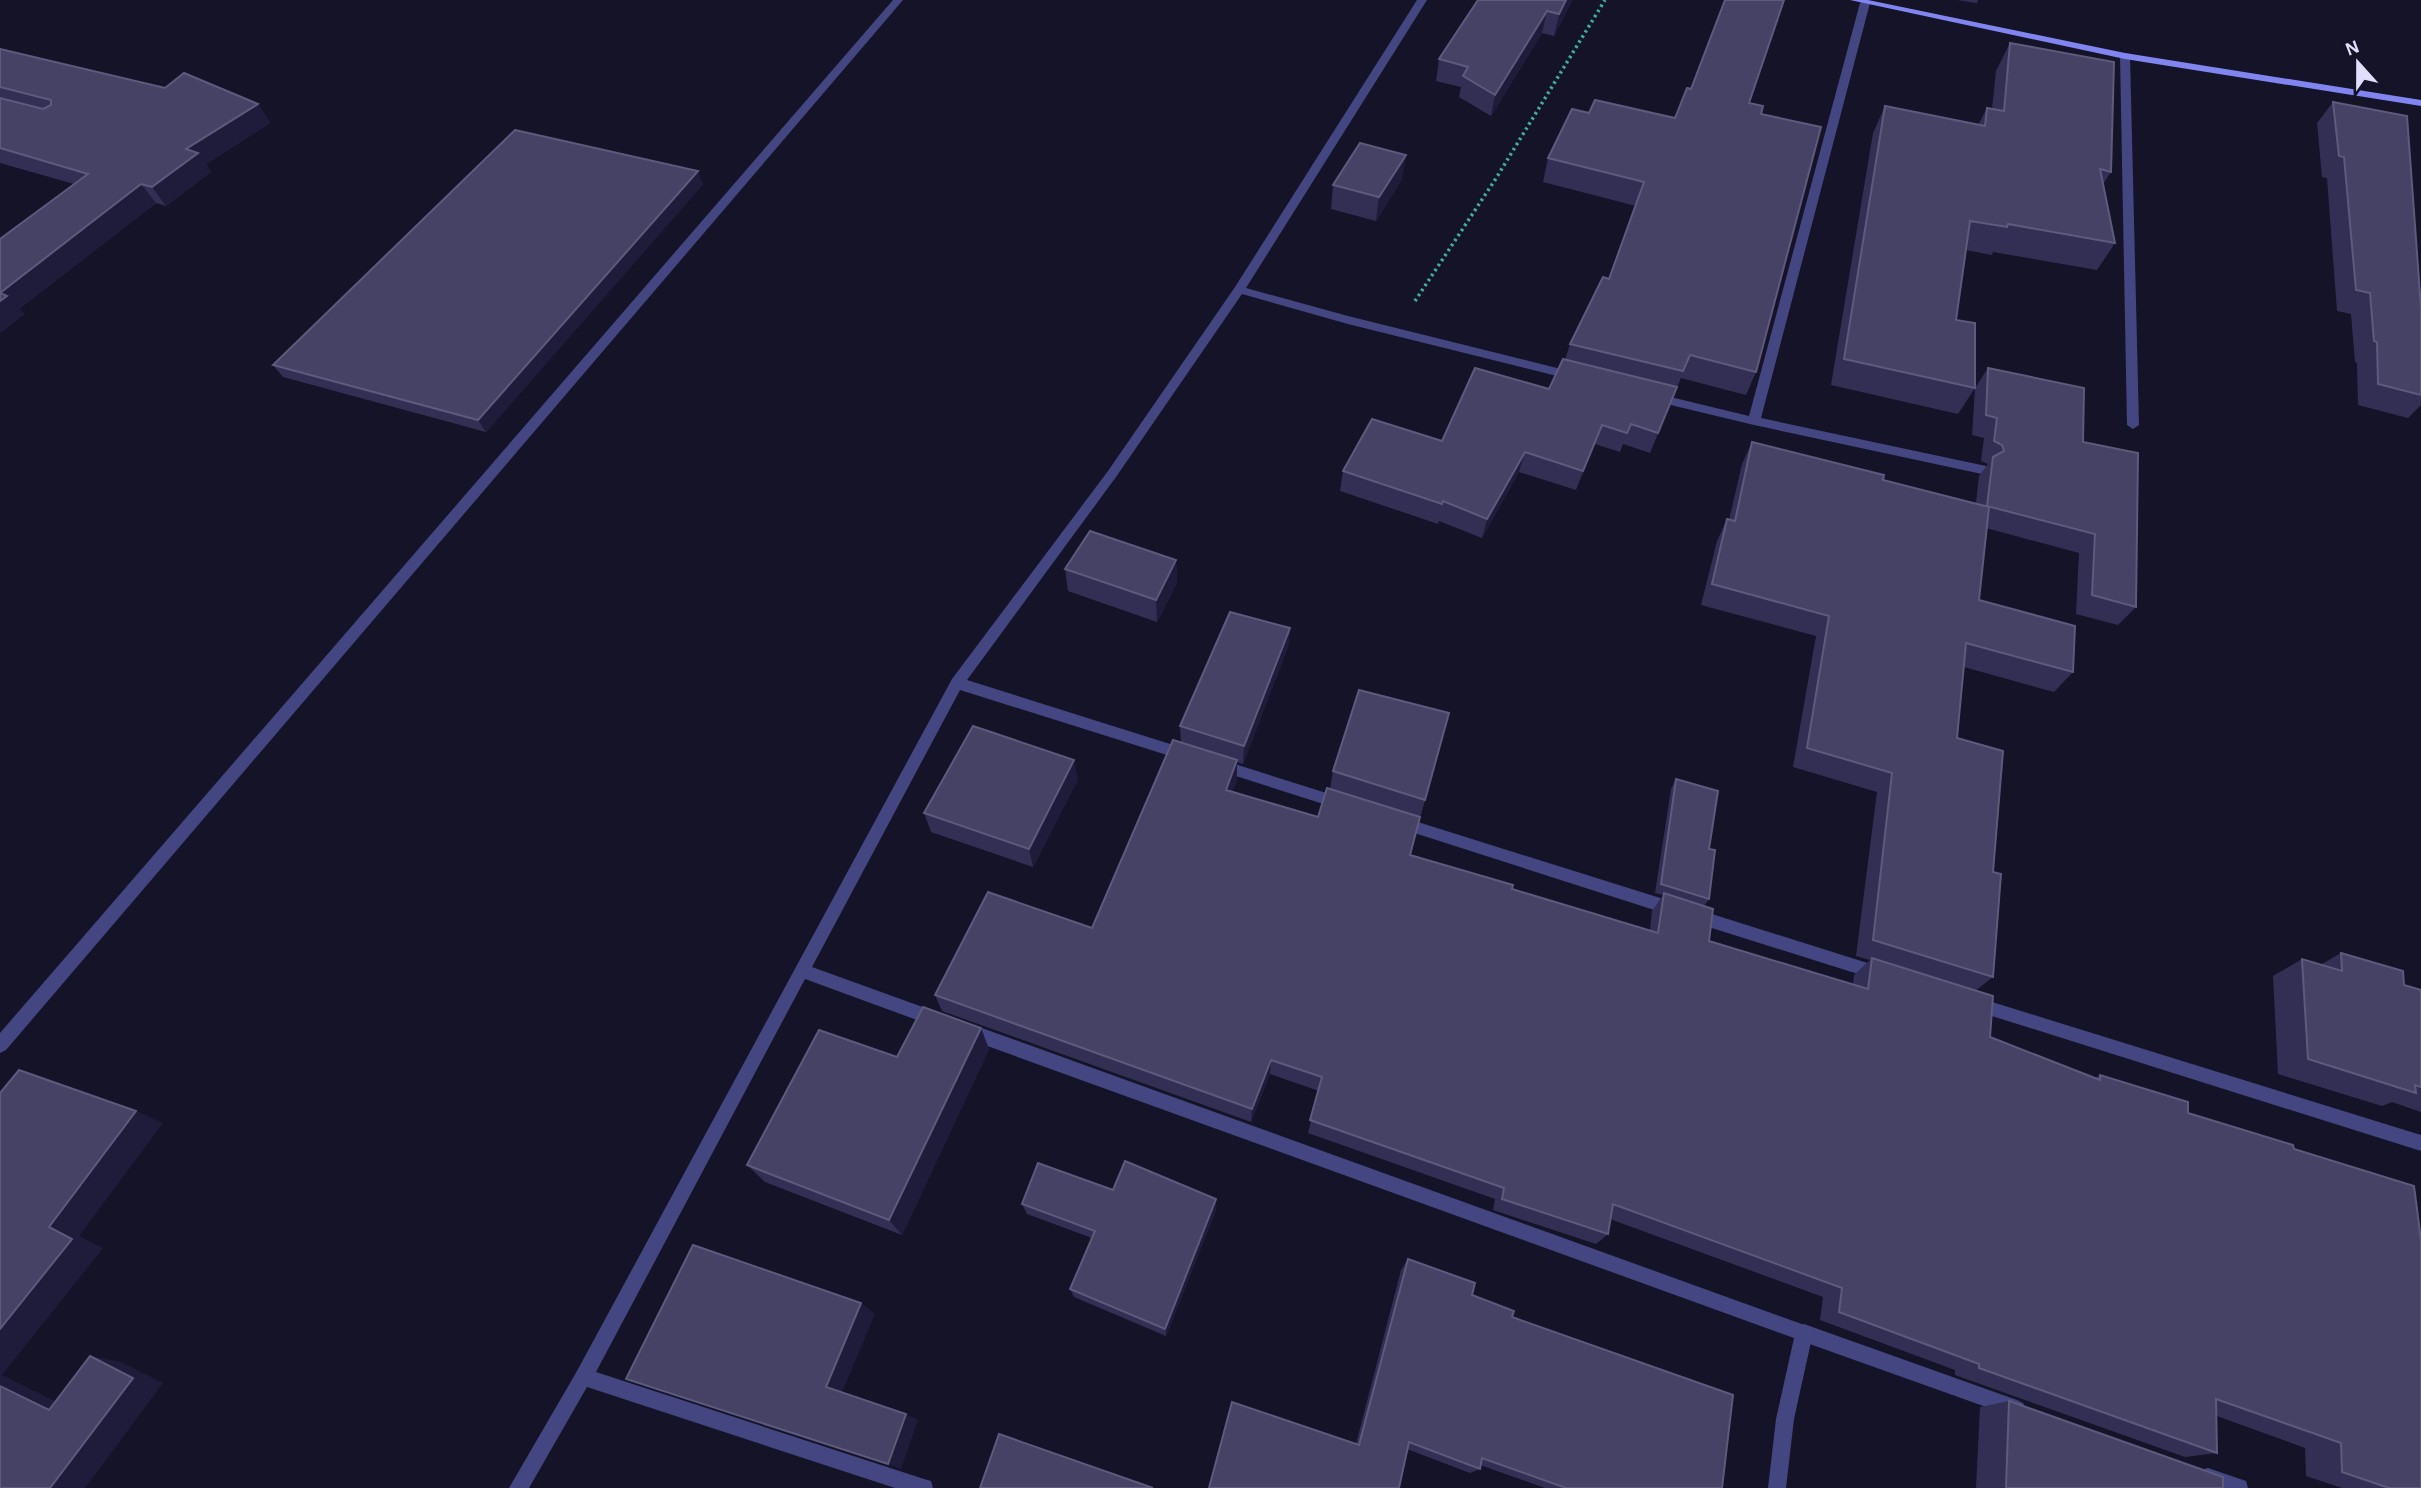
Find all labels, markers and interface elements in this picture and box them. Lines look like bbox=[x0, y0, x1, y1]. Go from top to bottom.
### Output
north arrow bbox=[2323, 28, 2393, 98]
text: N bbox=[2343, 37, 2362, 60]

